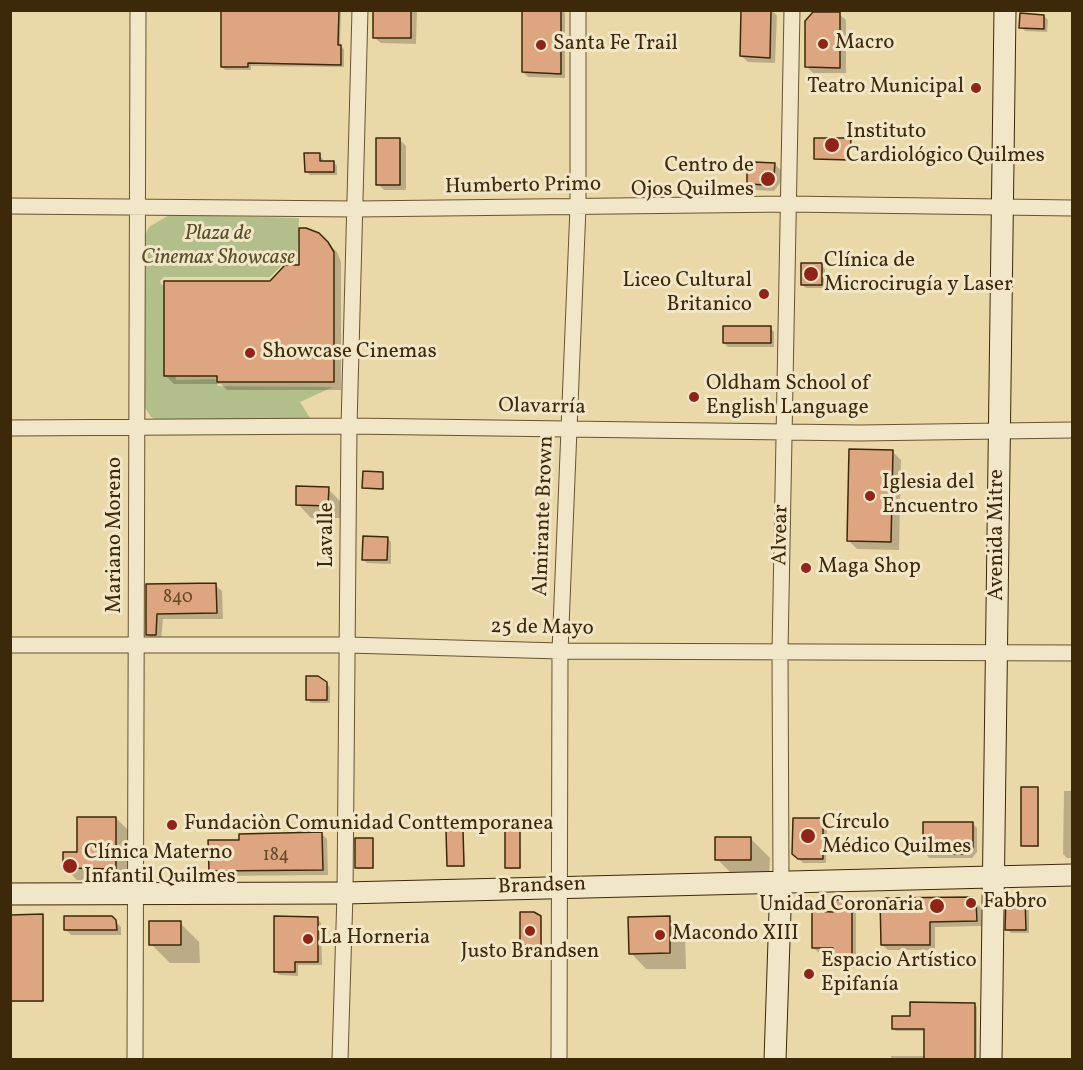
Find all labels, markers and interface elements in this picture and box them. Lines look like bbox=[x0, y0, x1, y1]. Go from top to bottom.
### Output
place label: Macro bbox=[835, 31, 894, 57]
place label: Santa Fe Trail bbox=[553, 32, 678, 58]
marker: Macro bbox=[816, 37, 830, 51]
marker: Santa Fe Trail bbox=[534, 38, 548, 52]
place label: Teatro Municipal bbox=[807, 75, 964, 101]
marker: Teatro Municipal bbox=[969, 81, 983, 95]
place label: Instituto Cardiológico Quilmes bbox=[846, 120, 1045, 170]
marker: Instituto Cardiológico Quilmes bbox=[823, 136, 841, 154]
place label: Centro de Ojos Quilmes bbox=[631, 154, 754, 204]
marker: Centro de Ojos Quilmes bbox=[759, 170, 777, 188]
street label: Humberto Primo bbox=[445, 173, 601, 201]
park label: Plaza de Cinemax Showcase bbox=[141, 222, 295, 272]
place label: Clínica de Microcirugía y Laser bbox=[824, 249, 1013, 299]
marker: Clínica de Microcirugía y Laser bbox=[802, 265, 820, 283]
place label: Liceo Cultural Britanico bbox=[623, 269, 752, 319]
marker: Liceo Cultural Britanico bbox=[757, 287, 771, 301]
place label: Showcase Cinemas bbox=[262, 340, 437, 366]
marker: Showcase Cinemas bbox=[243, 346, 257, 360]
place label: Oldham School of English Language bbox=[706, 372, 869, 422]
marker: Oldham School of English Language bbox=[687, 390, 701, 404]
street label: Olavarría bbox=[498, 395, 586, 421]
street label: Almirante Brown bbox=[530, 435, 560, 597]
street label: Mariano Moreno bbox=[103, 457, 129, 613]
street label: Avenida Mitre bbox=[985, 469, 1011, 601]
place label: Iglesia del Encuentro bbox=[882, 471, 978, 521]
marker: Iglesia del Encuentro bbox=[863, 489, 877, 503]
street label: Lavalle bbox=[315, 502, 341, 568]
street label: Alvear bbox=[769, 504, 795, 566]
place label: Maga Shop bbox=[818, 555, 921, 581]
marker: Maga Shop bbox=[799, 561, 813, 575]
house number: 840 bbox=[163, 588, 193, 610]
street label: 25 de Mayo bbox=[490, 616, 594, 642]
place label: Círculo Médico Quilmes bbox=[822, 811, 971, 861]
place label: Fundaciòn Comunidad Conttemporanea bbox=[184, 812, 554, 838]
marker: Fundaciòn Comunidad Conttemporanea bbox=[165, 818, 179, 832]
marker: Círculo Médico Quilmes bbox=[799, 827, 817, 845]
place label: Clínica Materno Infantil Quilmes bbox=[84, 841, 236, 891]
house number: 184 bbox=[263, 846, 289, 868]
marker: Clínica Materno Infantil Quilmes bbox=[61, 857, 79, 875]
street label: Brandsen bbox=[497, 873, 587, 901]
place label: Fabbro bbox=[983, 890, 1047, 916]
place label: Unidad Coronaria bbox=[759, 893, 924, 919]
marker: Fabbro bbox=[964, 896, 978, 910]
marker: Unidad Coronaria bbox=[928, 897, 946, 915]
place label: Macondo XIII bbox=[672, 922, 799, 948]
marker: Justo Brandsen bbox=[523, 924, 537, 938]
place label: La Horneria bbox=[320, 926, 430, 952]
marker: Macondo XIII bbox=[653, 928, 667, 942]
marker: La Horneria bbox=[301, 932, 315, 946]
place label: Justo Brandsen bbox=[461, 940, 599, 966]
place label: Espacio Artístico Epifanía bbox=[821, 949, 977, 999]
marker: Espacio Artístico Epifanía bbox=[802, 967, 816, 981]

